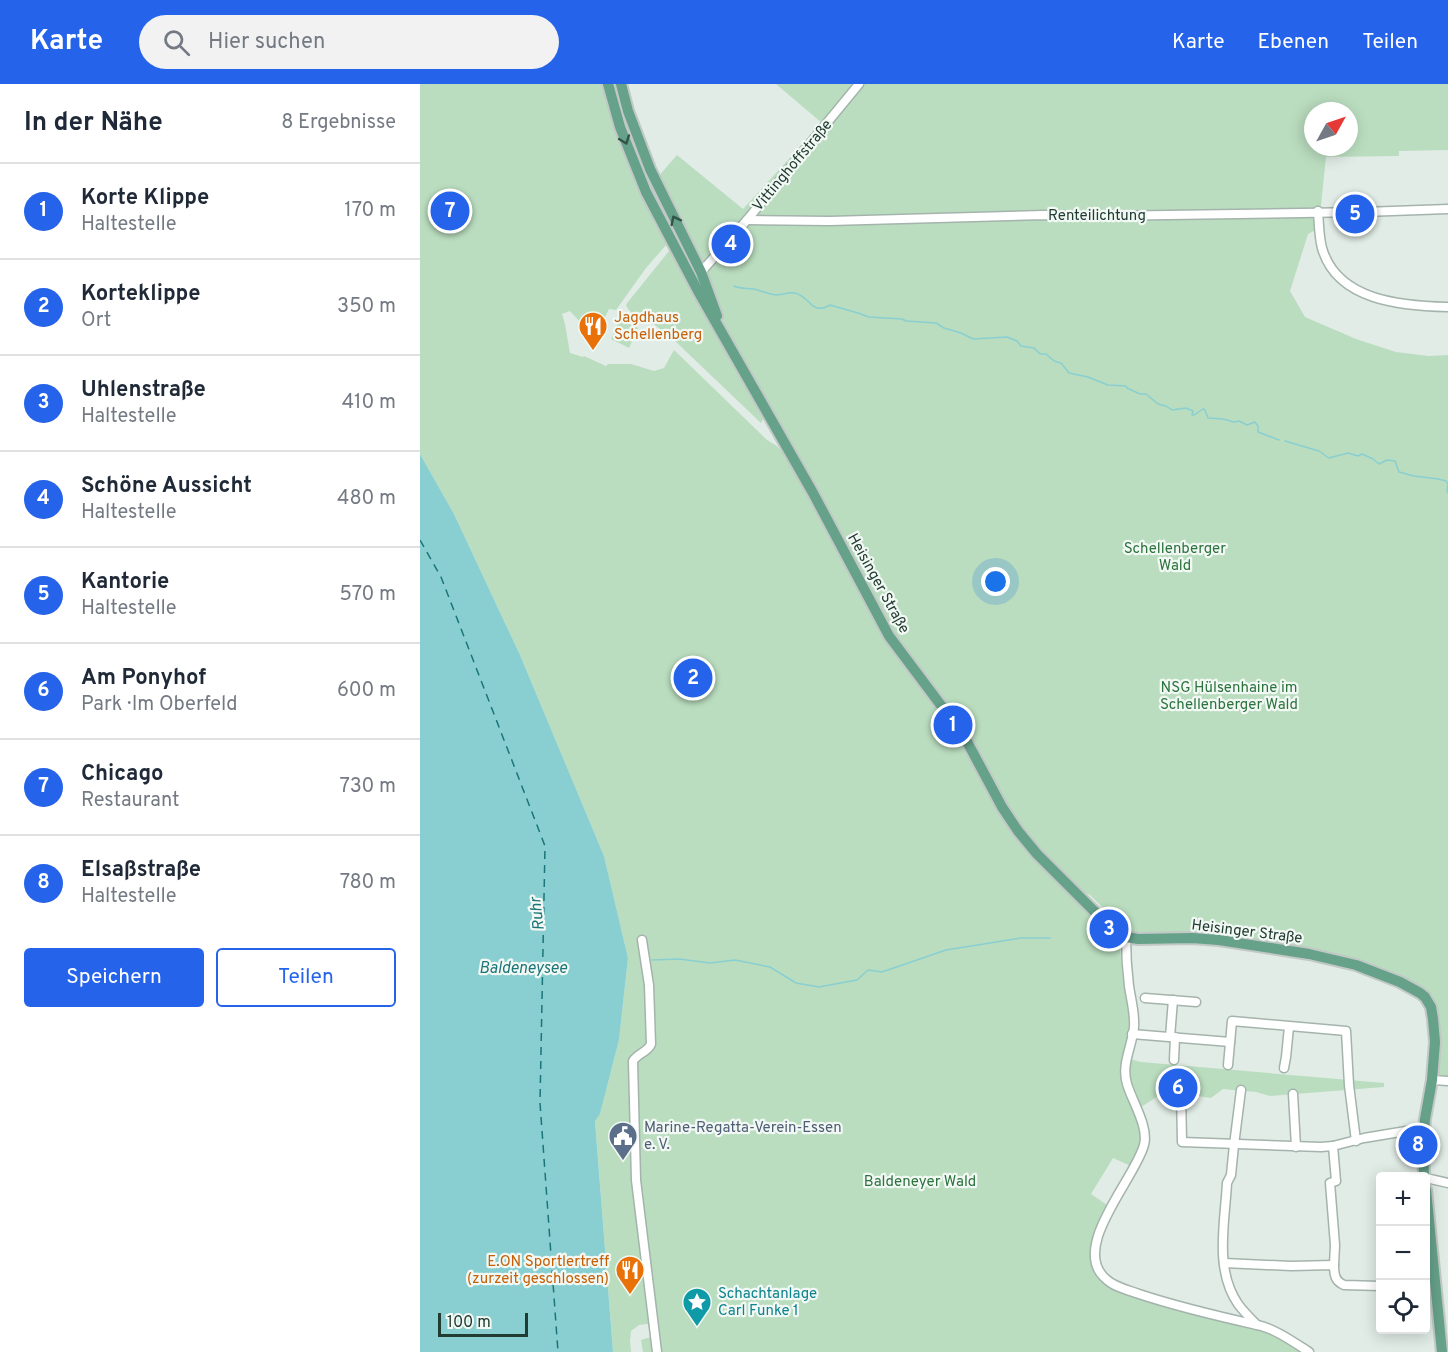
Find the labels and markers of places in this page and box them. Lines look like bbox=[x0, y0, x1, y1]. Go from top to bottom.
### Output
pin: 7 bbox=[430, 188, 470, 234]
pin: 5 bbox=[1336, 192, 1374, 236]
pin: 4 bbox=[712, 222, 750, 266]
place label: Jagdhaus Schellenberg bbox=[614, 309, 702, 345]
restaurant icon: Jagdhaus Schellenberg bbox=[577, 310, 609, 352]
pin: 2 bbox=[674, 656, 712, 700]
pin: 1 bbox=[934, 702, 972, 748]
pin: 3 bbox=[1090, 906, 1128, 952]
pin: 6 bbox=[1158, 1066, 1197, 1110]
place label: Marine-Regatta-Verein-Essen e. V. bbox=[644, 1119, 842, 1155]
public building icon: Marine-Regatta-Verein-Essen e. V. bbox=[607, 1120, 639, 1162]
pin: 8 bbox=[1398, 1122, 1438, 1168]
place label: E.ON Sportlertreff (zurzeit geschlossen) bbox=[467, 1253, 609, 1289]
restaurant icon: E.ON Sportlertreff (zurzeit geschlossen) bbox=[614, 1254, 646, 1296]
place label: Schachtanlage Carl Funke 1 bbox=[718, 1285, 817, 1321]
place icon: Schachtanlage Carl Funke 1 bbox=[681, 1286, 713, 1328]

